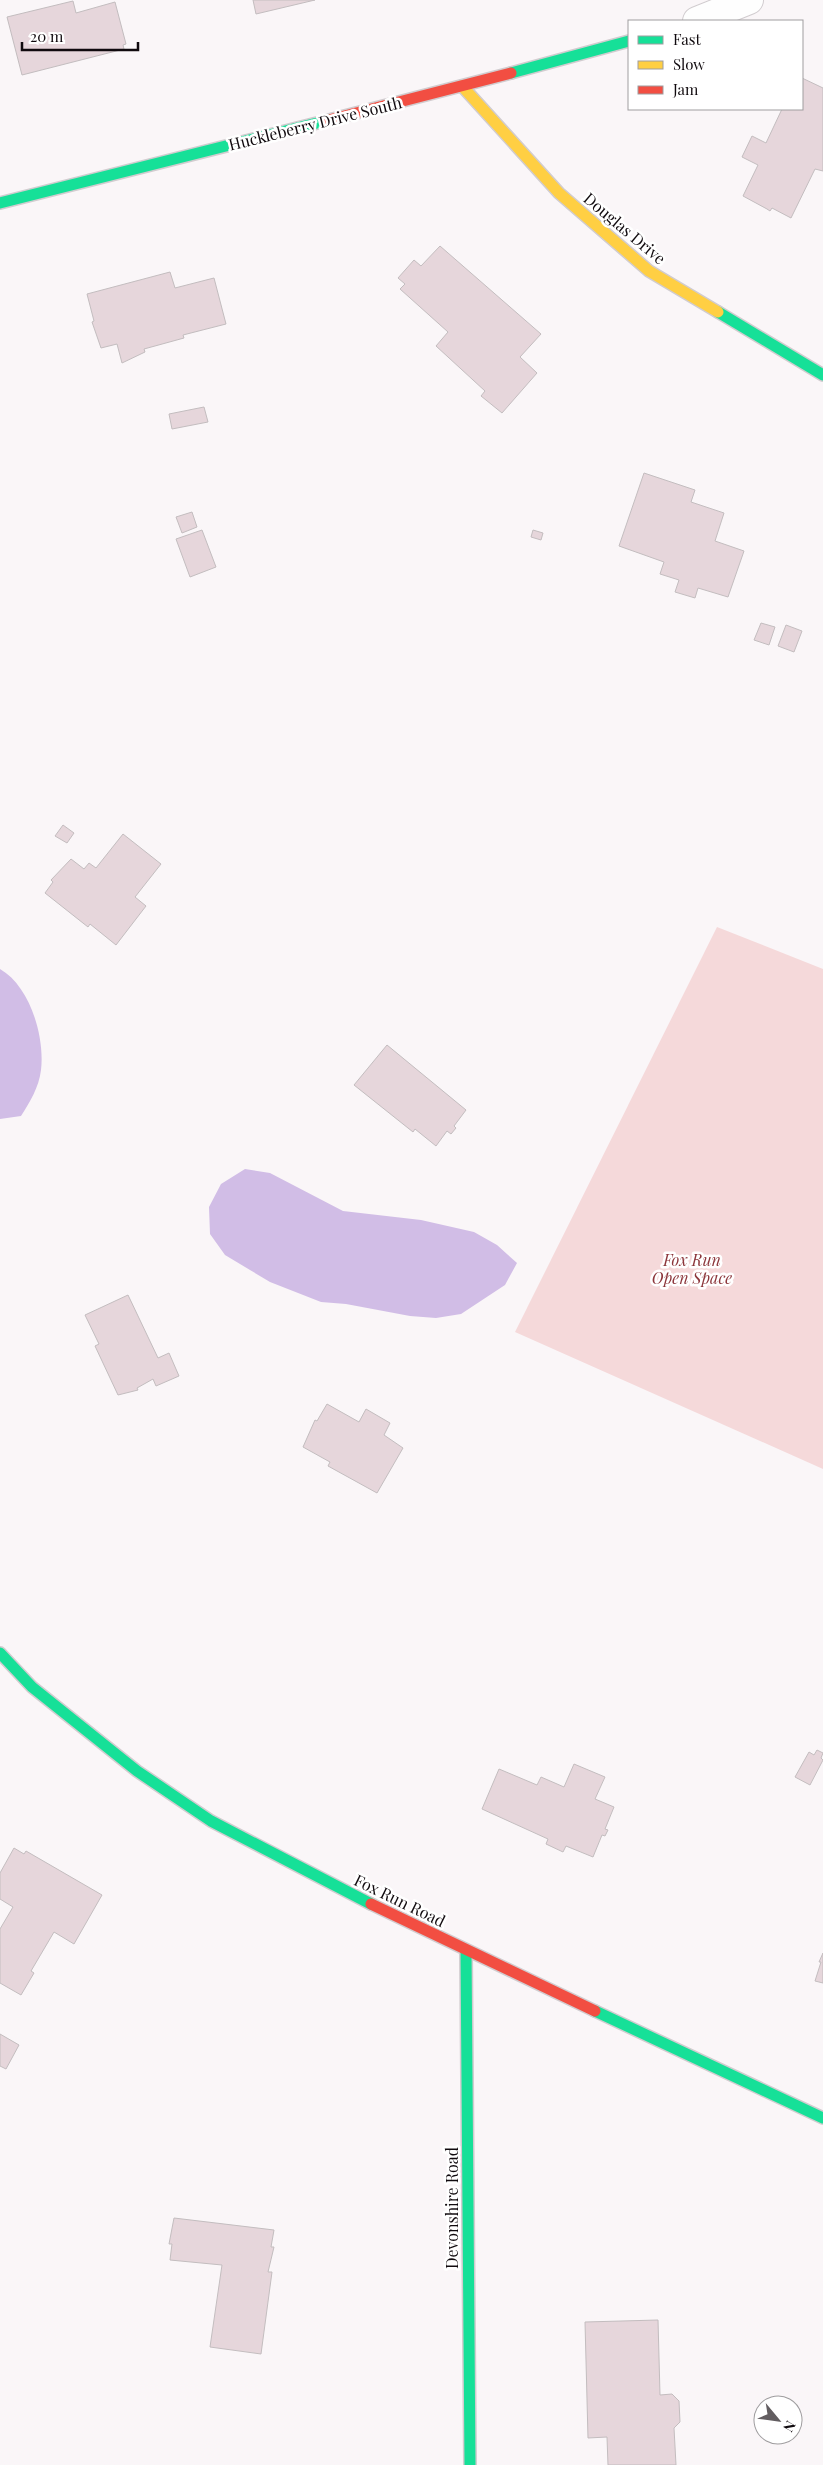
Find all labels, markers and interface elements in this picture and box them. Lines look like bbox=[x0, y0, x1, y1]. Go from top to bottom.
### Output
scale bar bbox=[22, 20, 139, 52]
legend bbox=[628, 20, 803, 110]
text: 20 m bbox=[30, 26, 64, 46]
text: Fast bbox=[673, 29, 702, 49]
text: Slow bbox=[673, 54, 705, 74]
text: Jam bbox=[672, 79, 699, 99]
street label: Huckleberry Drive South bbox=[226, 91, 404, 155]
street label: Douglas Drive bbox=[580, 188, 670, 268]
park label: Fox Run Open Space bbox=[652, 1249, 732, 1288]
street label: Fox Run Road bbox=[351, 1869, 449, 1931]
street label: Devonshire Road bbox=[441, 2147, 462, 2269]
north arrow bbox=[753, 2395, 803, 2445]
text: N bbox=[779, 2418, 801, 2436]

